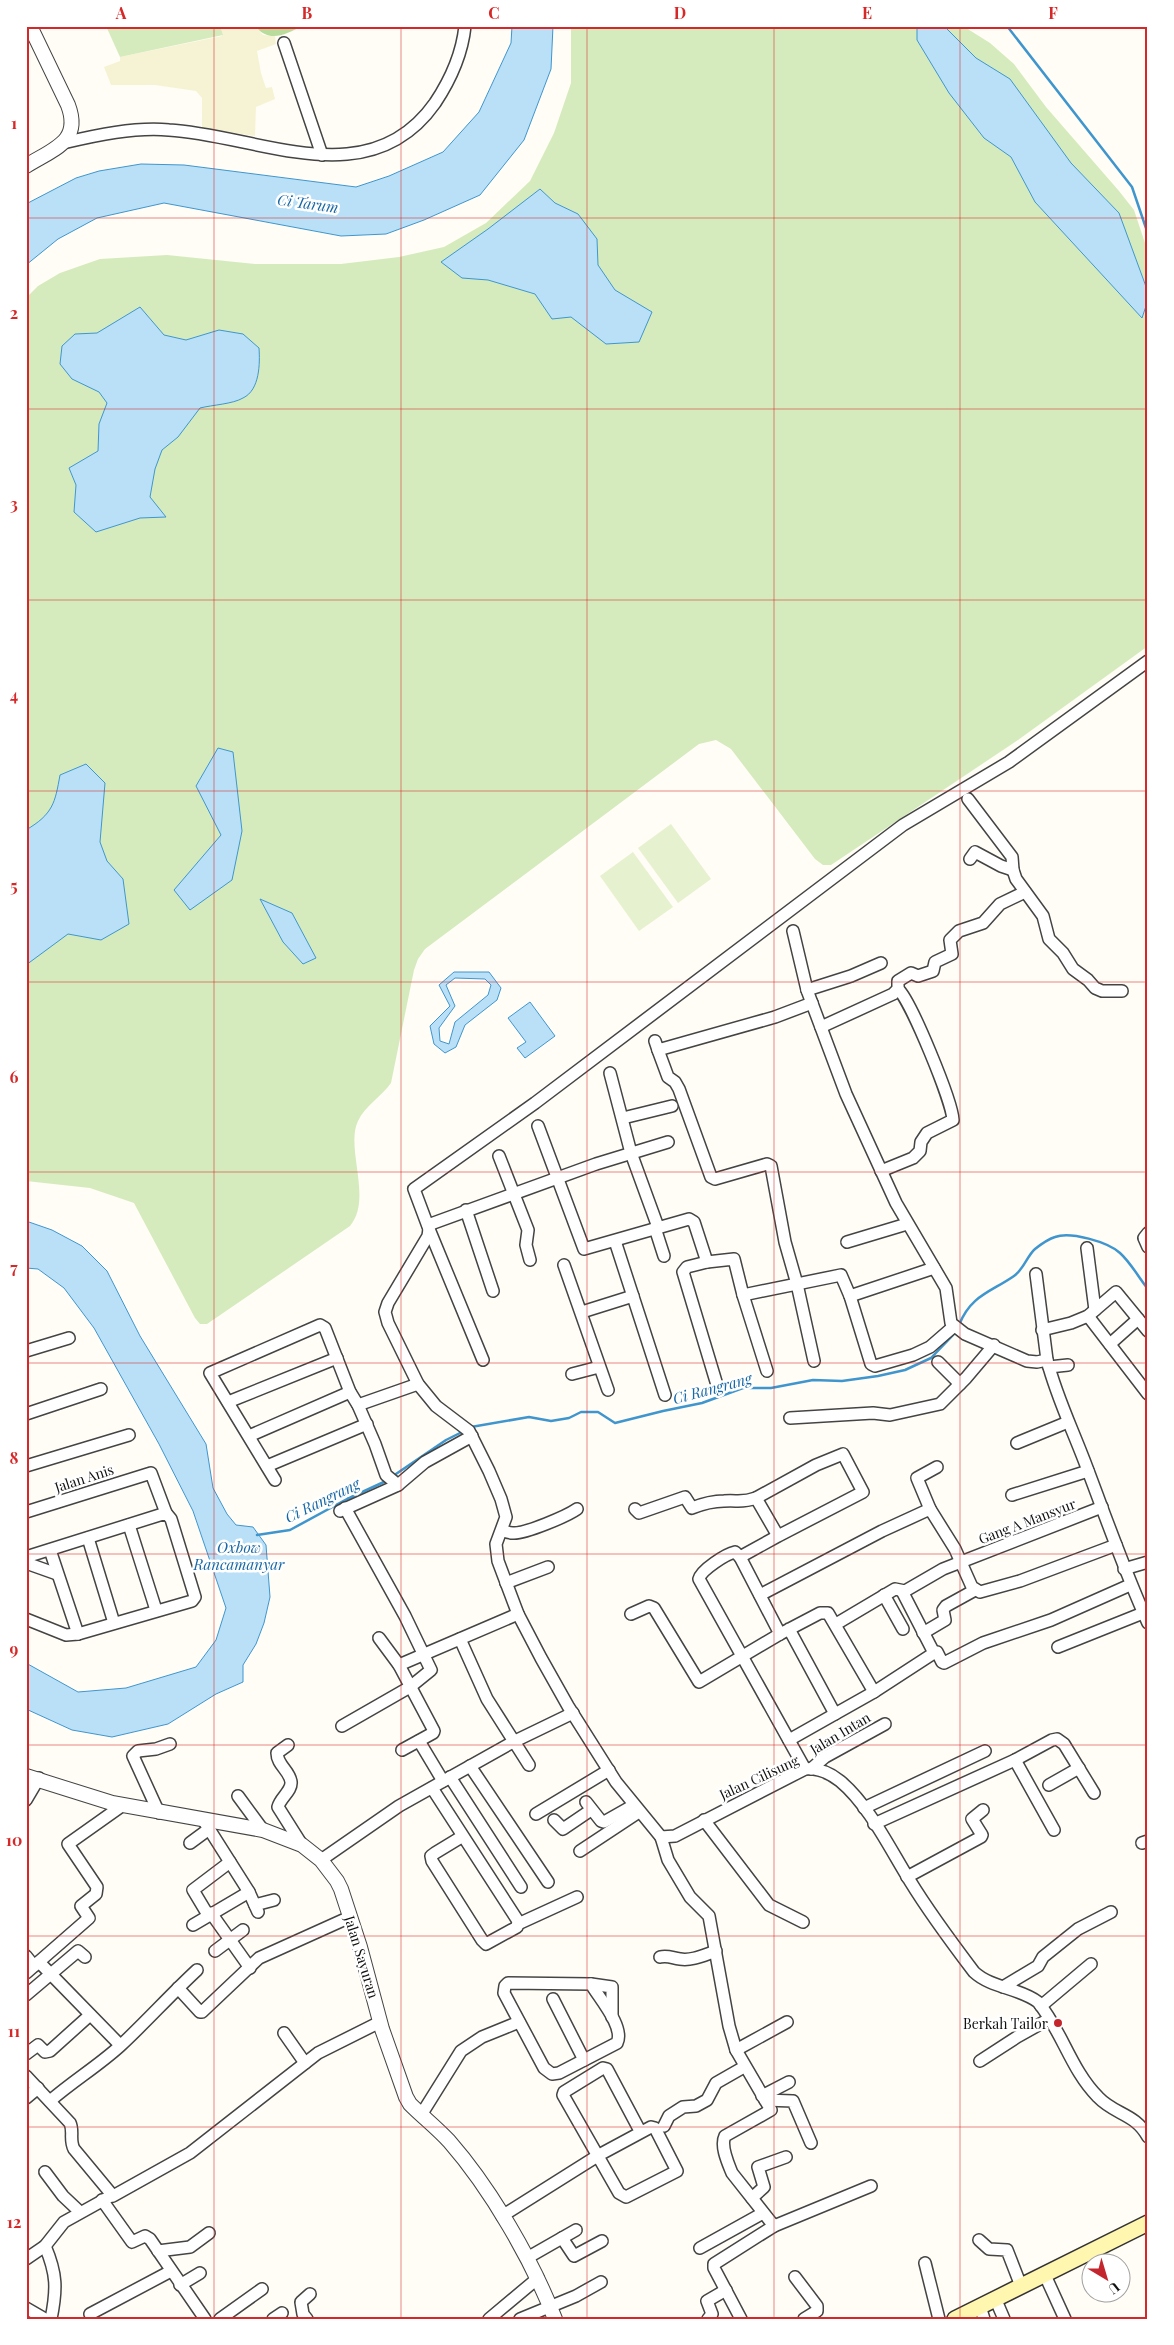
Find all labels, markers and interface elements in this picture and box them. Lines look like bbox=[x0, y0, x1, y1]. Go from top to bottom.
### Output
text: A bbox=[115, 2, 127, 23]
text: B bbox=[302, 2, 313, 23]
text: C bbox=[488, 2, 500, 23]
text: D bbox=[674, 2, 686, 23]
text: E bbox=[862, 2, 872, 23]
text: F bbox=[1048, 2, 1058, 23]
text: 1 bbox=[11, 112, 17, 133]
water label: Ci Tarum bbox=[276, 189, 340, 217]
text: 2 bbox=[10, 302, 18, 323]
text: 3 bbox=[10, 493, 18, 514]
text: 4 bbox=[10, 684, 18, 705]
text: 5 bbox=[10, 875, 18, 896]
text: 6 bbox=[10, 1066, 19, 1087]
text: 7 bbox=[10, 1257, 18, 1278]
water label: Ci Rangrang bbox=[670, 1368, 755, 1408]
text: 8 bbox=[10, 1447, 19, 1468]
street label: Jalan Anis bbox=[51, 1460, 116, 1497]
water label: Ci Rangrang bbox=[281, 1473, 364, 1527]
street label: Gang A Mansyur bbox=[976, 1493, 1079, 1548]
water label: Oxbow Rancamanyar bbox=[193, 1537, 285, 1574]
text: 9 bbox=[10, 1638, 19, 1659]
street label: Jalan Intan bbox=[805, 1707, 874, 1759]
street label: Jalan Cilisung bbox=[715, 1750, 802, 1804]
text: 10 bbox=[6, 1829, 22, 1850]
street label: Jalan Sayuran bbox=[340, 1913, 384, 2001]
place label: Berkah Tailor bbox=[963, 2014, 1049, 2033]
marker: Berkah Tailor bbox=[1052, 2017, 1064, 2029]
text: 11 bbox=[8, 2020, 20, 2041]
text: 12 bbox=[7, 2211, 21, 2232]
north arrow bbox=[1082, 2252, 1132, 2302]
text: U bbox=[1104, 2278, 1124, 2299]

